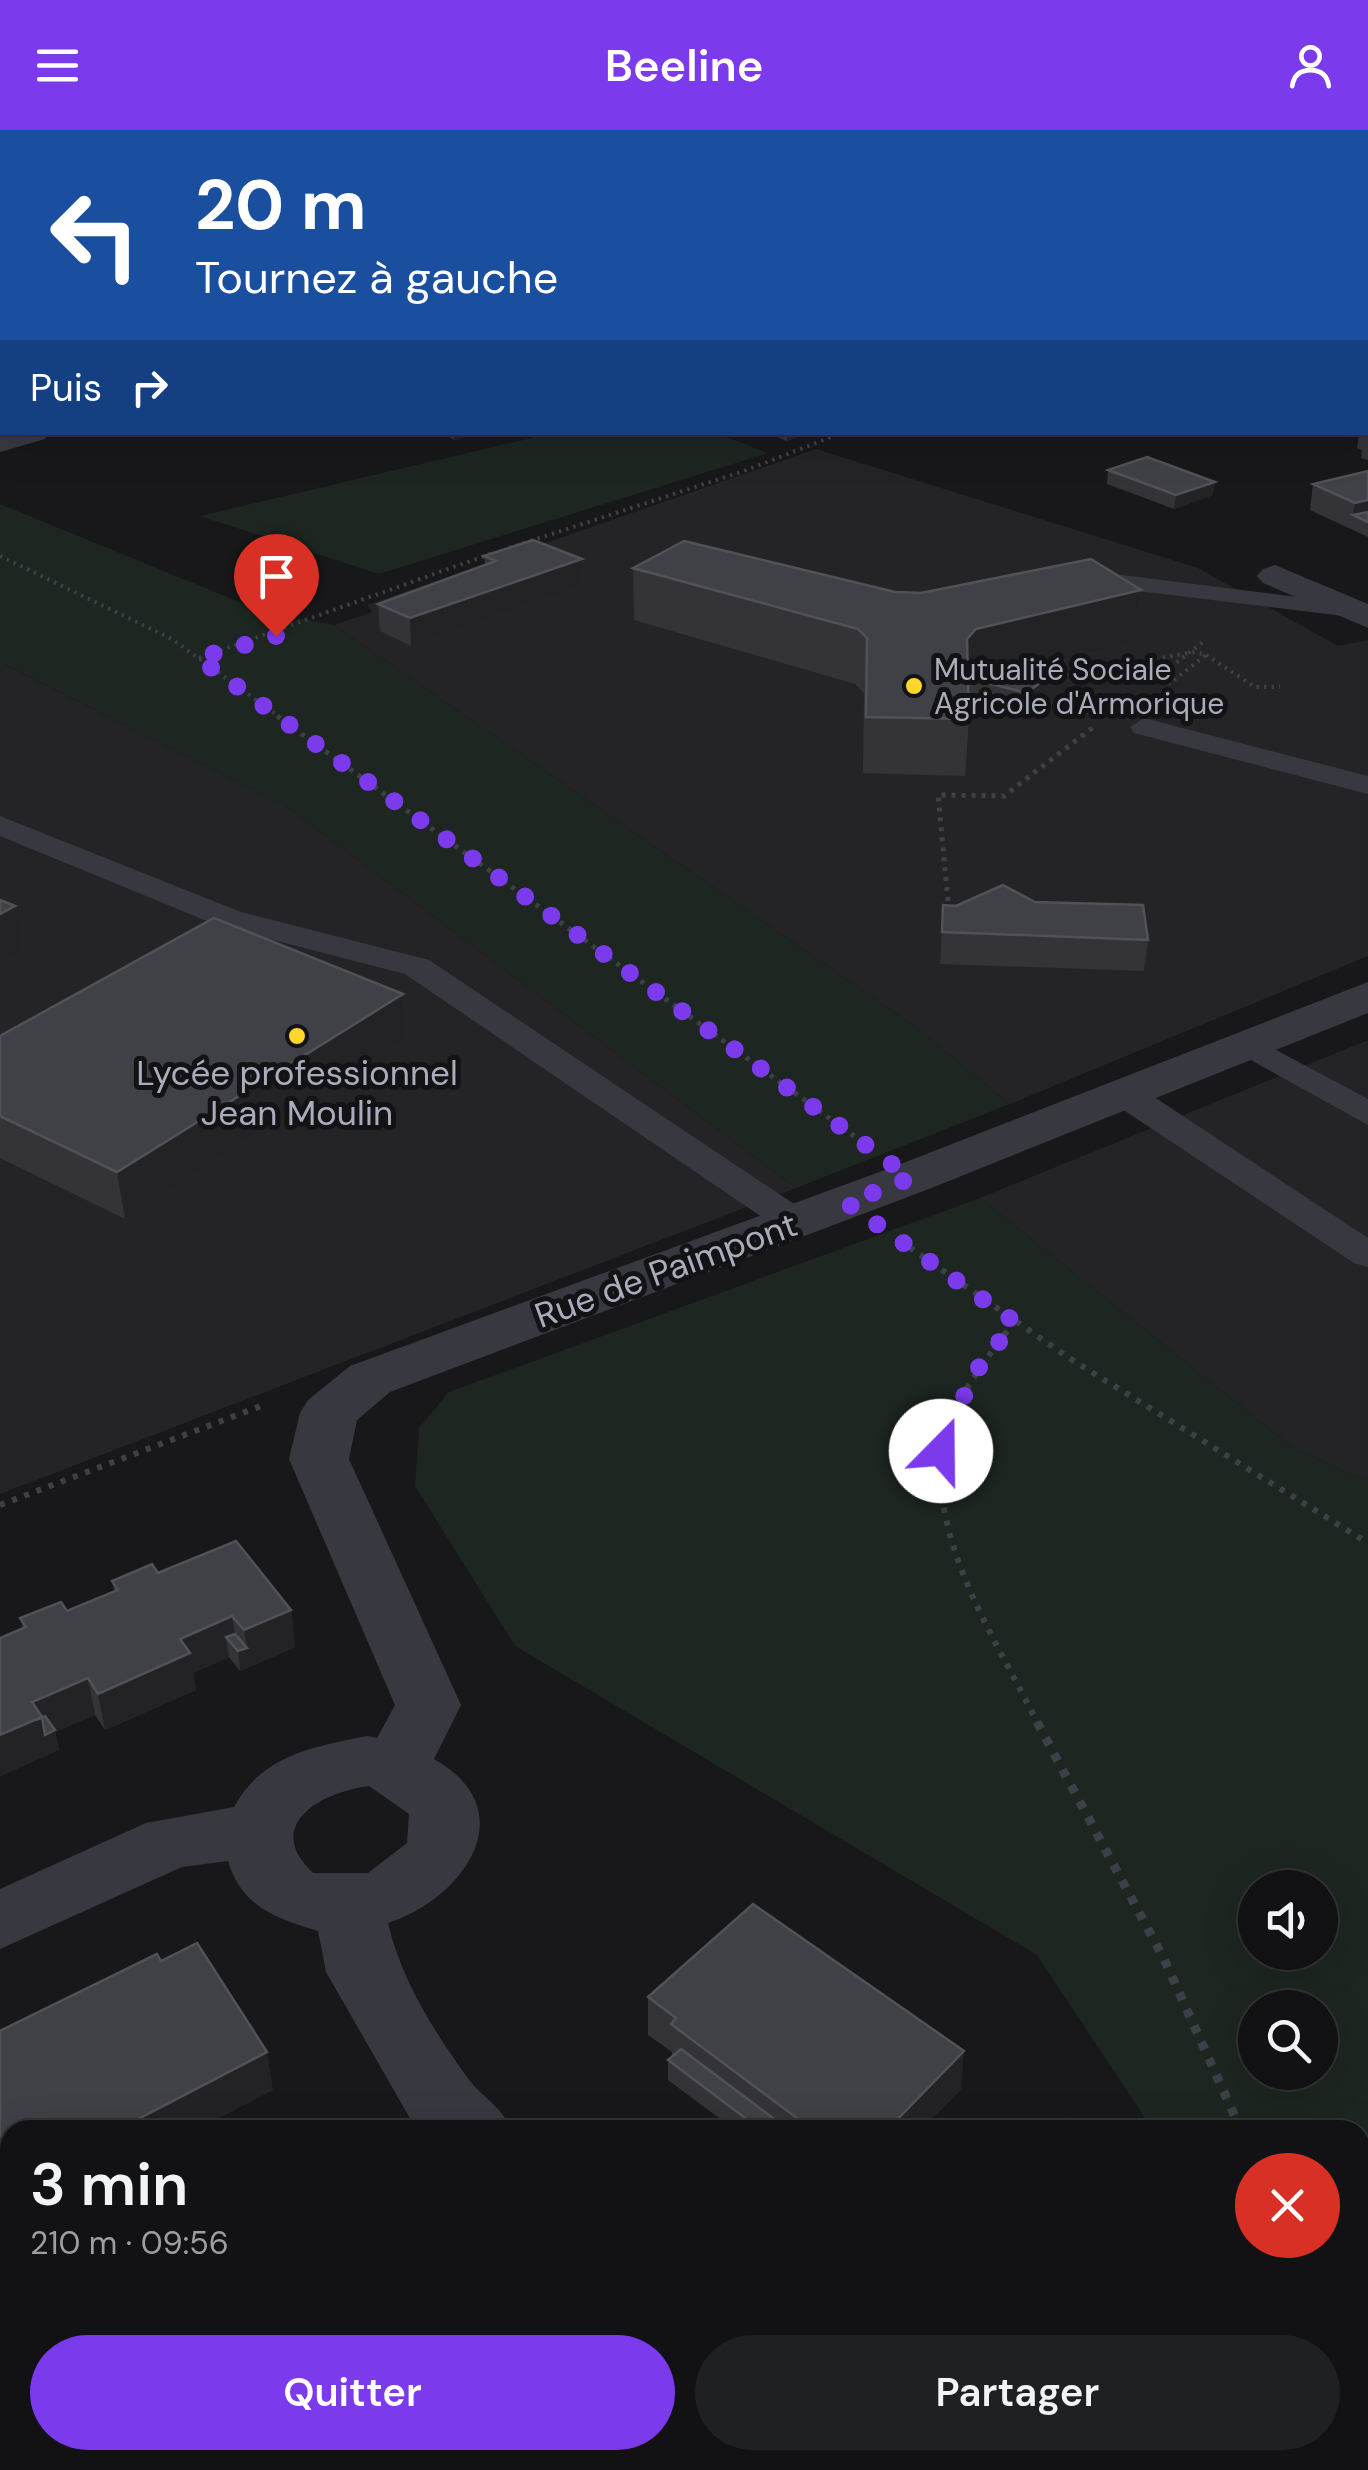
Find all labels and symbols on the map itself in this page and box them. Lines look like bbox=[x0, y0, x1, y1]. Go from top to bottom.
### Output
pin bbox=[234, 534, 319, 637]
place label: Mutualité Sociale Agricole d'Armorique bbox=[934, 650, 1224, 723]
marker: Mutualité Sociale Agricole d'Armorique bbox=[903, 675, 925, 697]
marker: Lycée professionnel Jean Moulin bbox=[286, 1025, 308, 1047]
place label: Lycée professionnel Jean Moulin bbox=[136, 1050, 458, 1136]
street label: Rue de Paimpont bbox=[529, 1201, 803, 1339]
position arrow bbox=[889, 1399, 993, 1503]

